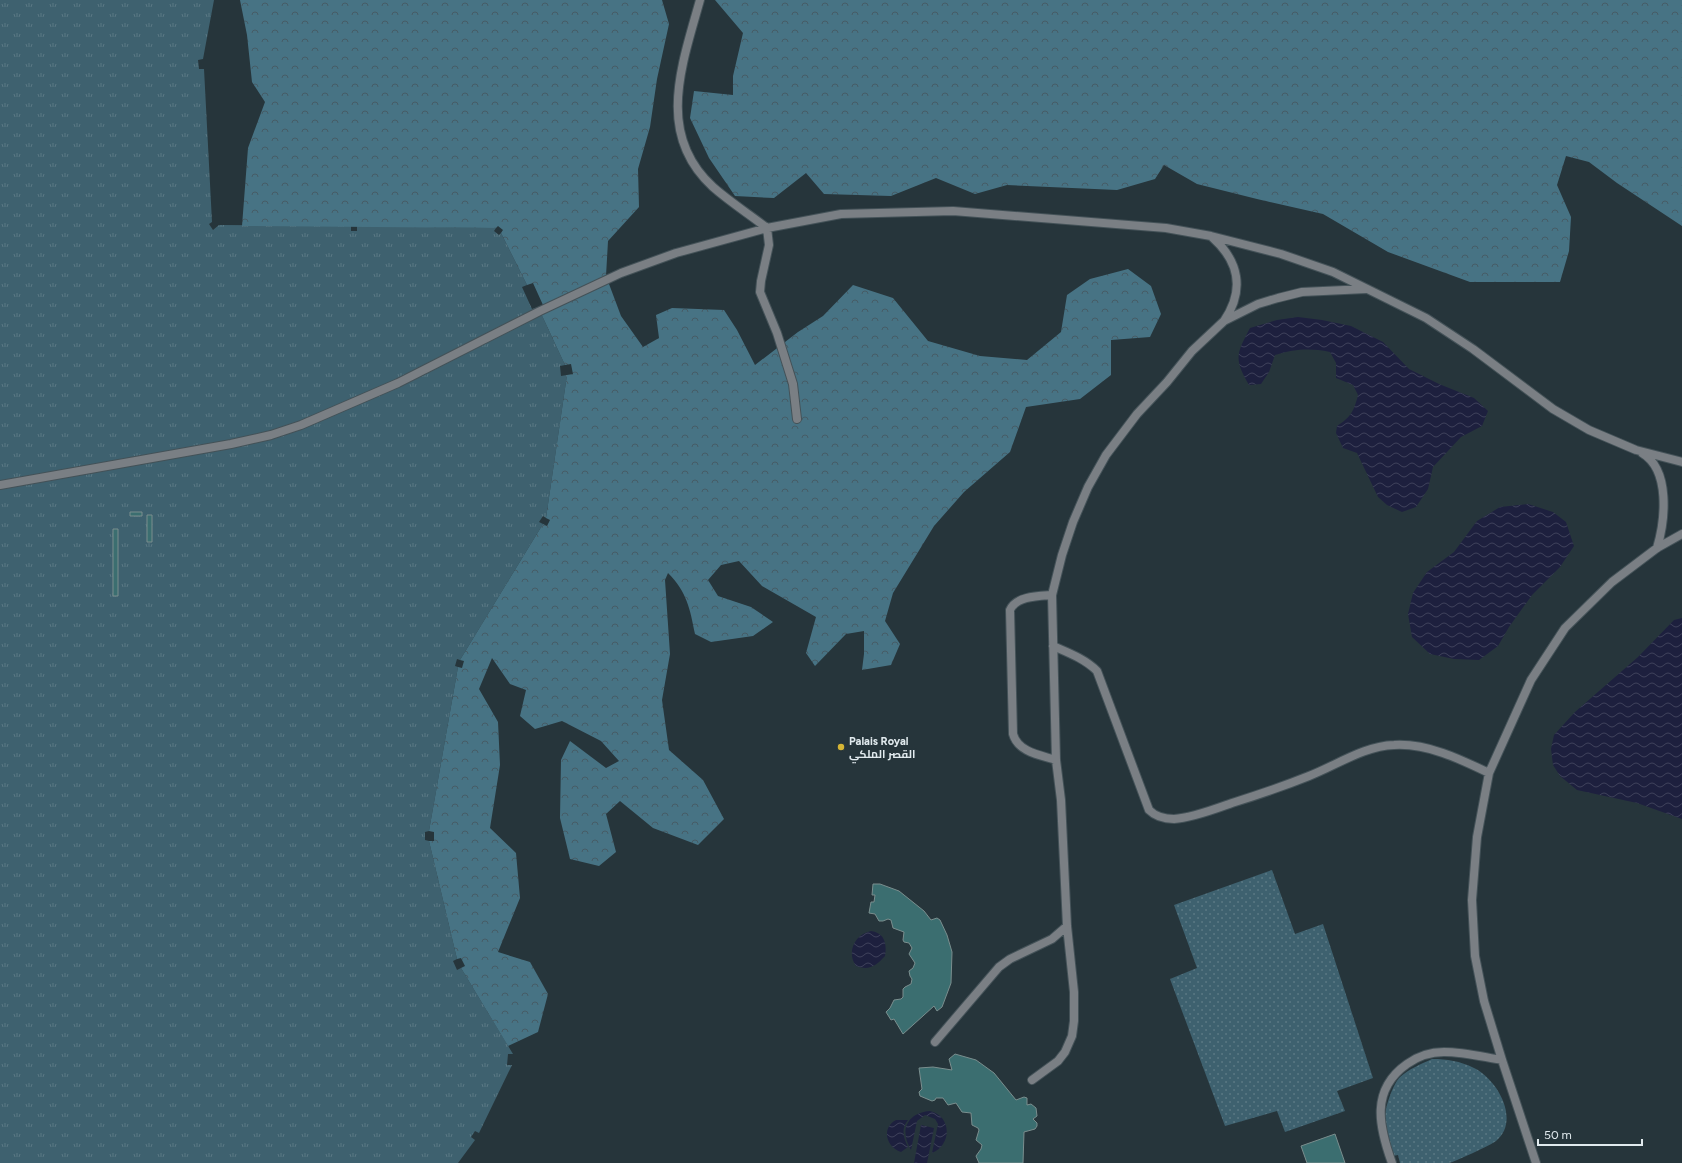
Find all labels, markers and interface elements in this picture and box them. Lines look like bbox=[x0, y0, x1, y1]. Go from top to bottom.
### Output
place label: Palais Royal القصر الملكي bbox=[849, 735, 915, 764]
marker: Palais Royal القصر الملكي bbox=[836, 742, 846, 752]
scale bar bbox=[1538, 1121, 1642, 1147]
text: 50 m bbox=[1544, 1128, 1572, 1142]

